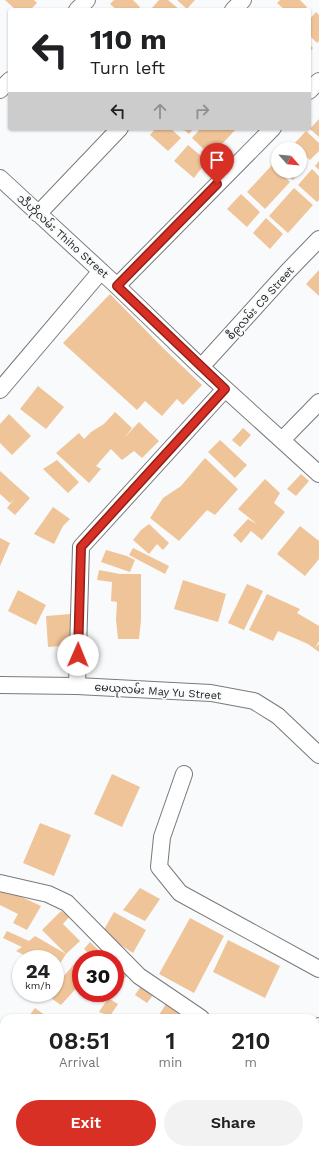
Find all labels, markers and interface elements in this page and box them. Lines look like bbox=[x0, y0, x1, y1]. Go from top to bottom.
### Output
text: 110 m bbox=[90, 23, 167, 56]
icon: left bbox=[24, 24, 76, 76]
text: Turn left bbox=[90, 57, 165, 78]
icon: left bbox=[107, 100, 129, 122]
icon: ahead bbox=[149, 100, 171, 122]
icon: right bbox=[191, 100, 213, 122]
north arrow bbox=[271, 142, 307, 178]
map controls bbox=[271, 142, 307, 178]
pin bbox=[200, 143, 234, 184]
icon: arrive bbox=[206, 149, 228, 171]
street label: သီဟိုလမ်း Thiho Street bbox=[13, 191, 112, 283]
street label: စီ၉လမ်း C9 Street bbox=[223, 263, 298, 344]
position arrow bbox=[57, 634, 99, 676]
street label: မေယုလမ်း May Yu Street bbox=[94, 680, 222, 704]
speed limit sign: 30 bbox=[72, 950, 124, 1002]
text: 24 bbox=[26, 959, 50, 983]
text: km/h bbox=[25, 980, 51, 991]
text: 08:51 bbox=[49, 1027, 110, 1055]
text: 1 bbox=[165, 1027, 175, 1055]
text: 210 bbox=[231, 1027, 270, 1055]
text: Arrival bbox=[59, 1055, 100, 1070]
text: min bbox=[159, 1055, 182, 1070]
text: m bbox=[244, 1055, 257, 1070]
button: Exit bbox=[16, 1100, 156, 1146]
button: Share bbox=[164, 1100, 303, 1146]

